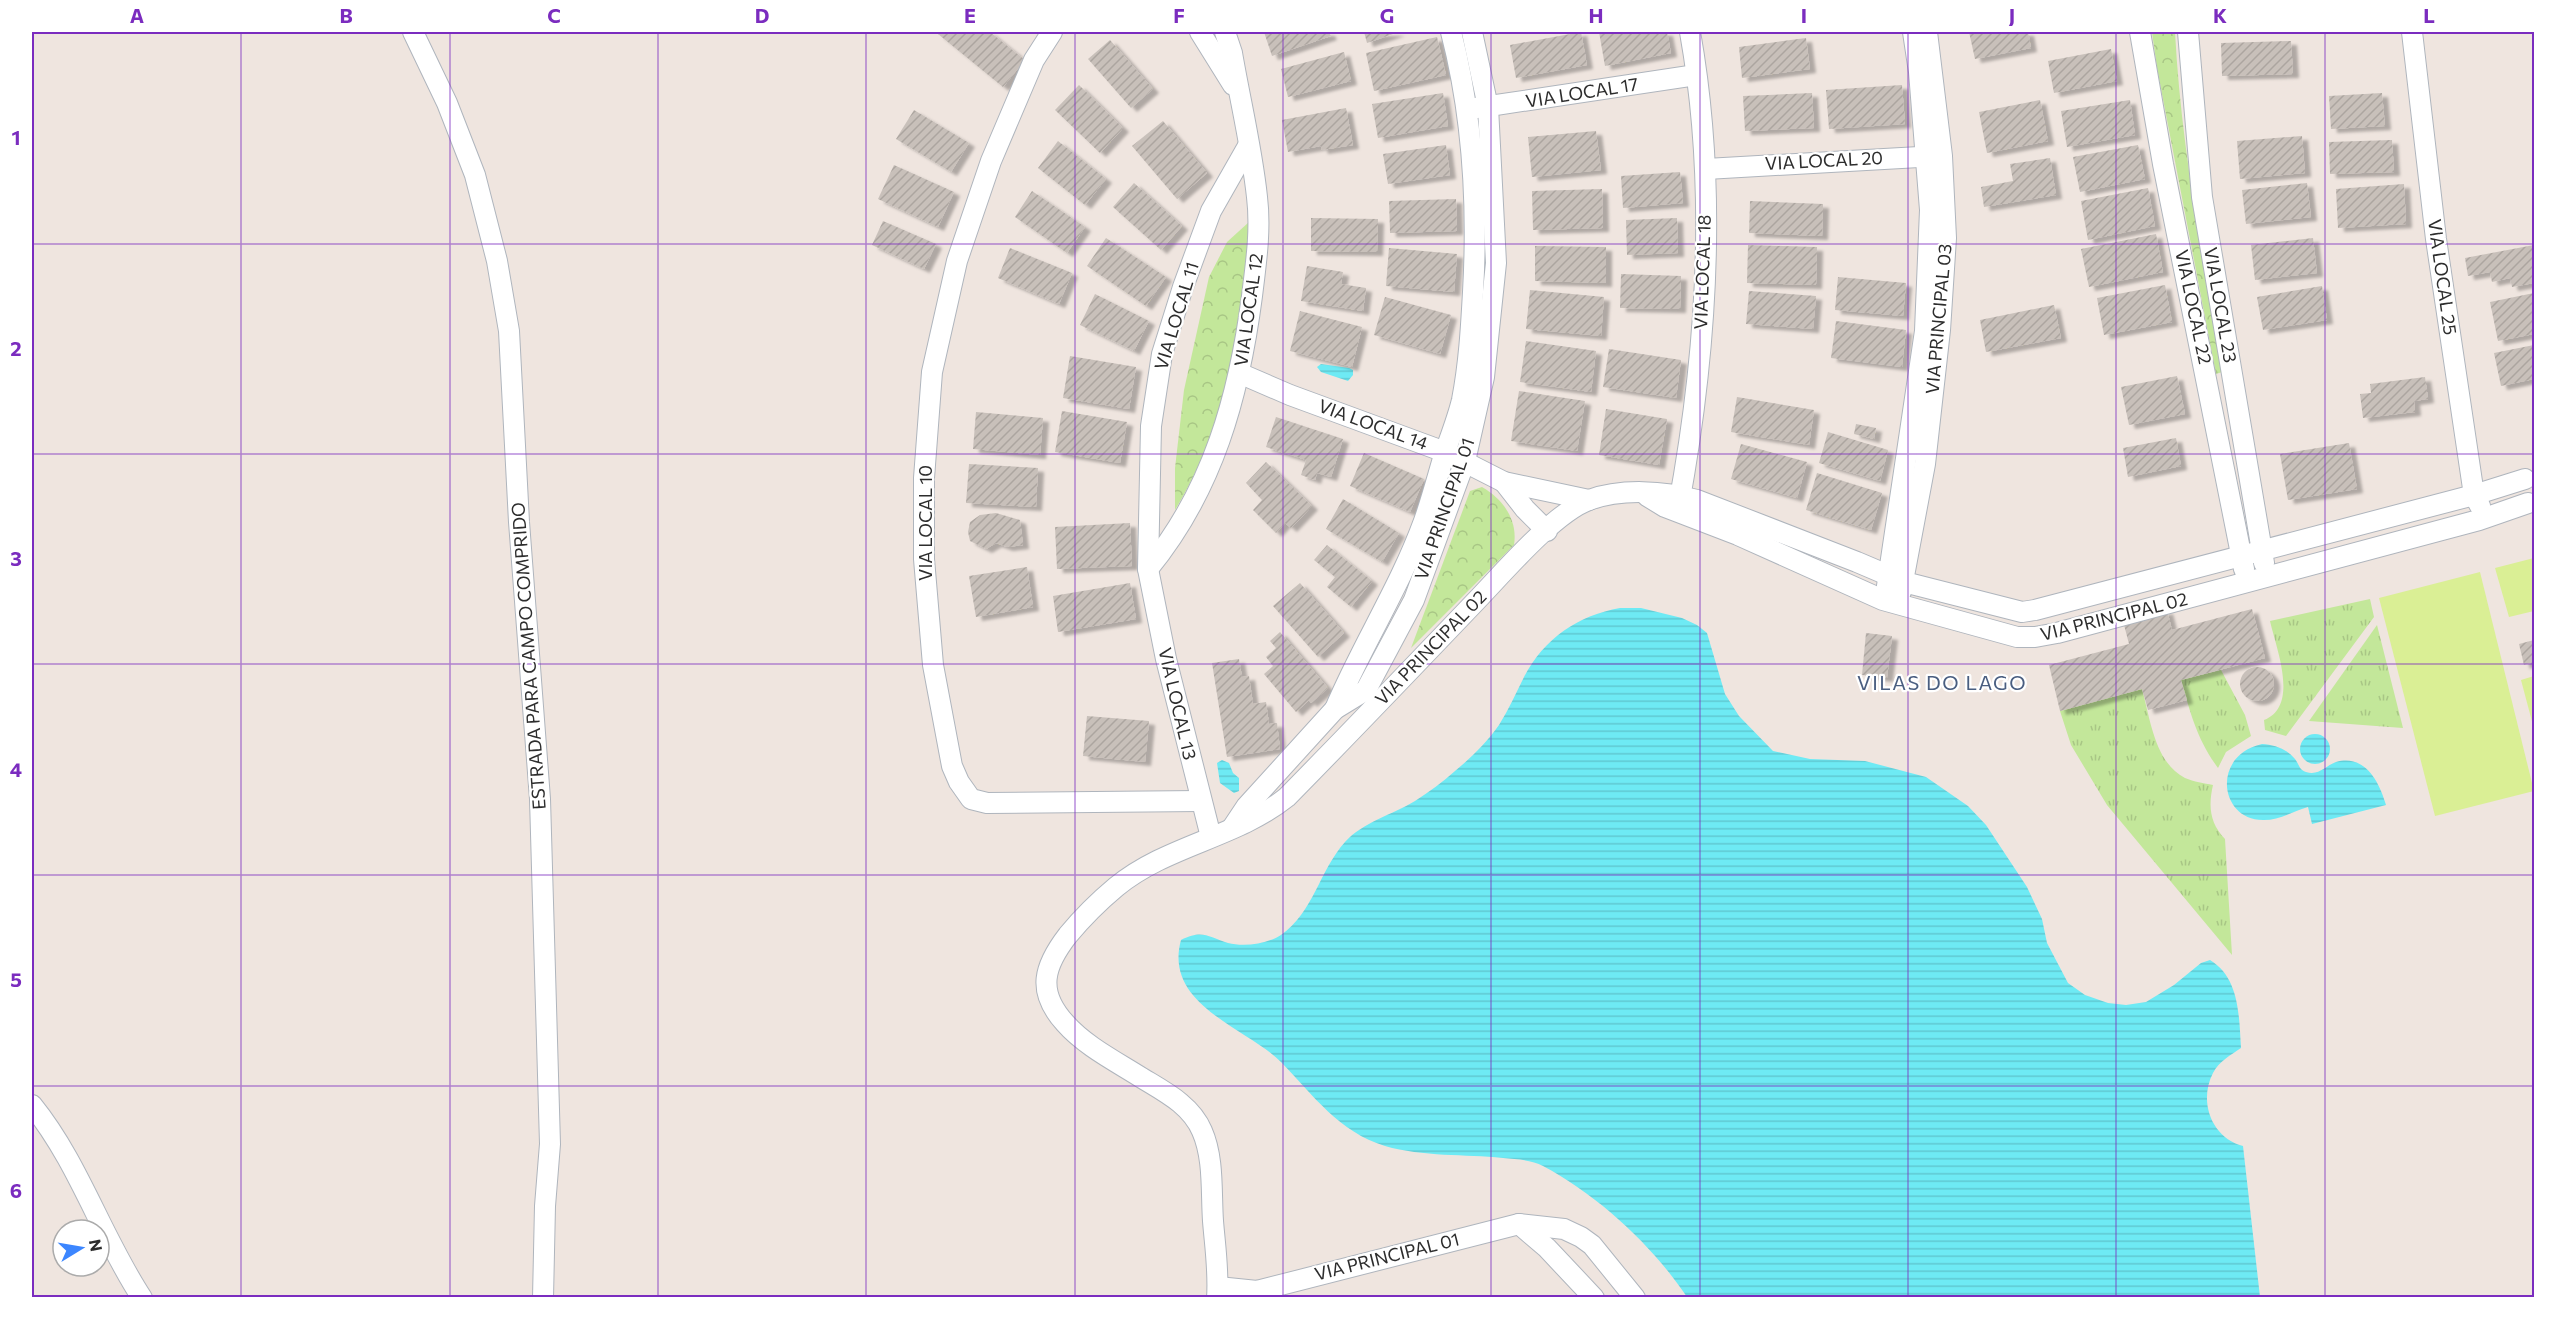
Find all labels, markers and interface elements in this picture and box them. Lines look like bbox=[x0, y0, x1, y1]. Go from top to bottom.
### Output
text: A bbox=[130, 3, 144, 27]
text: B bbox=[339, 3, 353, 27]
text: C bbox=[547, 3, 561, 27]
text: D bbox=[755, 3, 769, 27]
text: E bbox=[964, 3, 976, 27]
text: F bbox=[1173, 3, 1185, 27]
text: G bbox=[1380, 3, 1394, 27]
text: H bbox=[1589, 3, 1604, 27]
text: I bbox=[1801, 3, 1807, 27]
text: J bbox=[2009, 3, 2015, 27]
text: K bbox=[2213, 3, 2227, 27]
text: L bbox=[2423, 3, 2435, 27]
street label: VIA LOCAL 17 bbox=[1524, 72, 1640, 112]
text: 1 bbox=[11, 125, 21, 149]
street label: VIA LOCAL 20 bbox=[1764, 146, 1884, 174]
street label: VIA LOCAL 18 bbox=[1689, 214, 1715, 330]
street label: VIA LOCAL 25 bbox=[2424, 218, 2462, 336]
street label: VIA PRINCIPAL 03 bbox=[1920, 243, 1956, 395]
street label: VIA LOCAL 23 bbox=[2200, 245, 2242, 364]
street label: VIA LOCAL 22 bbox=[2171, 248, 2217, 366]
street label: VIA LOCAL 12 bbox=[1229, 252, 1267, 368]
street label: VIA LOCAL 11 bbox=[1149, 259, 1203, 372]
text: 2 bbox=[10, 336, 22, 360]
street label: VIA LOCAL 14 bbox=[1316, 394, 1431, 454]
street label: VIA PRINCIPAL 01 bbox=[1409, 435, 1479, 582]
street label: VIA LOCAL 10 bbox=[914, 465, 936, 581]
street label: ESTRADA PARA CAMPO COMPRIDO bbox=[506, 502, 550, 810]
text: 3 bbox=[10, 546, 22, 570]
street label: VIA PRINCIPAL 02 bbox=[1370, 585, 1491, 709]
street label: VIA PRINCIPAL 02 bbox=[2038, 587, 2190, 645]
street label: VIA LOCAL 13 bbox=[1154, 646, 1202, 762]
district label: VILAS DO LAGO bbox=[1857, 670, 2027, 694]
text: 4 bbox=[10, 757, 22, 781]
text: 5 bbox=[10, 967, 22, 991]
text: 6 bbox=[10, 1178, 22, 1202]
north arrow bbox=[51, 1218, 111, 1278]
street label: VIA PRINCIPAL 01 bbox=[1312, 1227, 1461, 1285]
text: N bbox=[86, 1237, 107, 1253]

